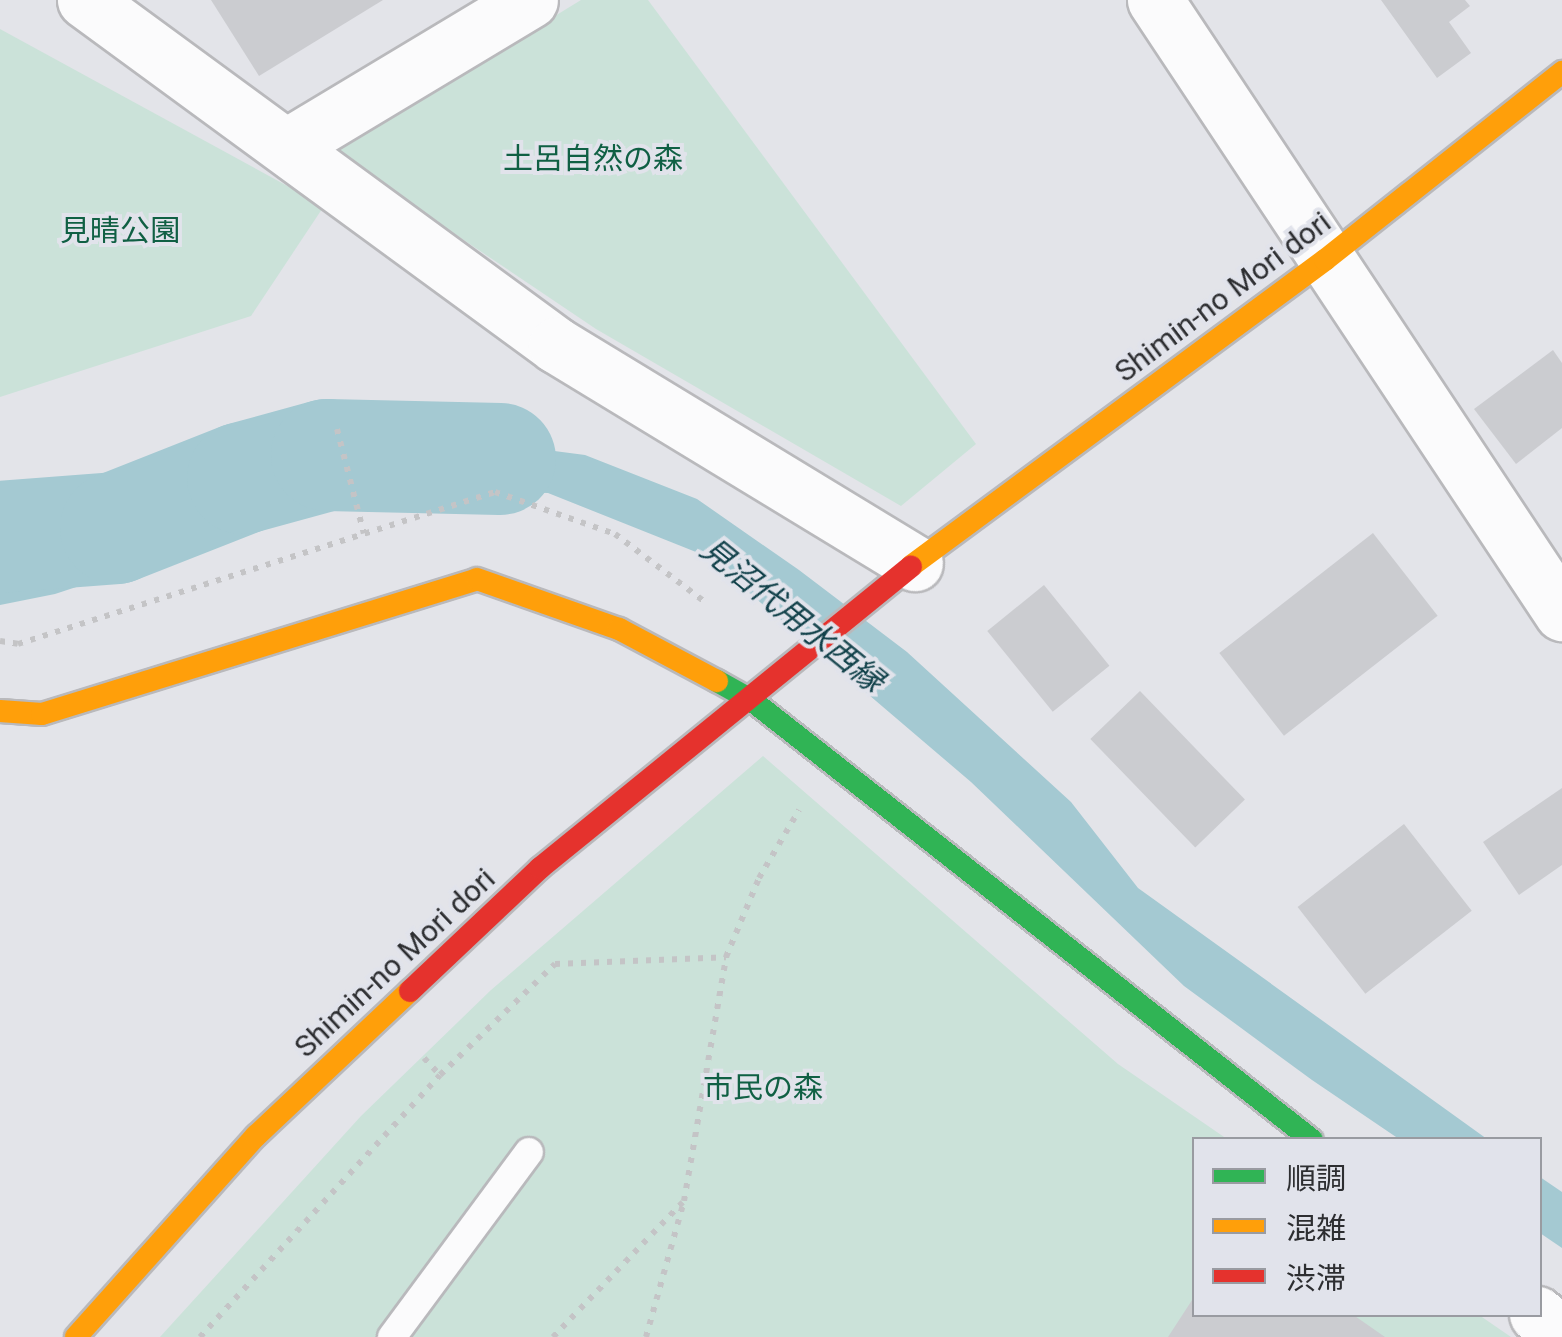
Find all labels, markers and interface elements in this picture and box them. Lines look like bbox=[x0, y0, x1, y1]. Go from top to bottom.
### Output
park label: 土呂自然の森 bbox=[503, 141, 683, 177]
street label: Shimin-no Mori dori bbox=[1108, 204, 1338, 390]
park label: 見晴公園 bbox=[60, 213, 180, 249]
water label: 見沼代用水西縁 bbox=[693, 530, 891, 700]
street label: Shimin-no Mori dori bbox=[287, 861, 503, 1065]
park label: 市民の森 bbox=[703, 1070, 823, 1106]
legend bbox=[1192, 1137, 1542, 1317]
text: 順調 bbox=[1286, 1161, 1346, 1196]
text: 混雑 bbox=[1286, 1211, 1346, 1246]
text: 渋滞 bbox=[1286, 1261, 1346, 1296]

